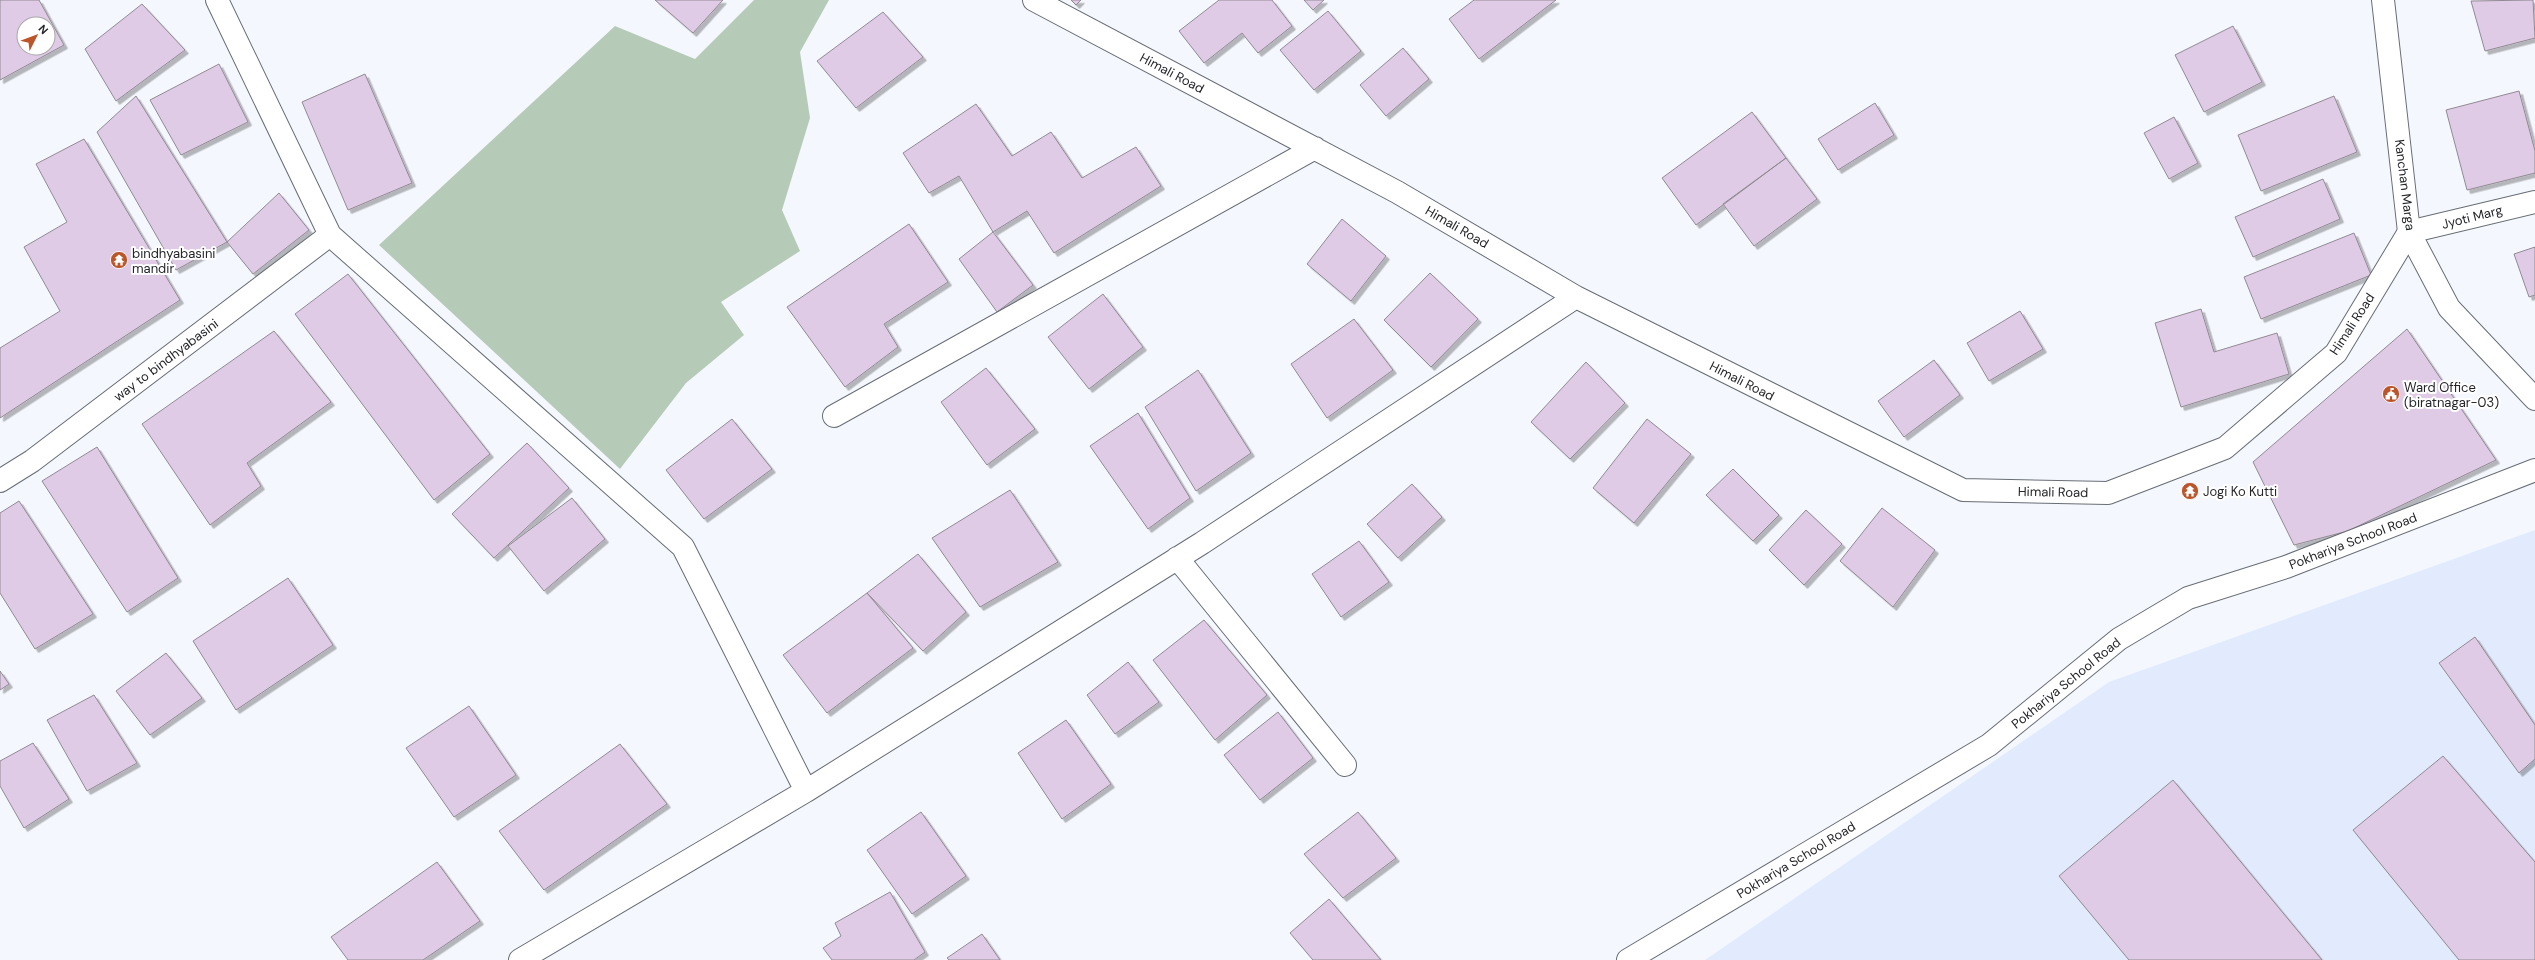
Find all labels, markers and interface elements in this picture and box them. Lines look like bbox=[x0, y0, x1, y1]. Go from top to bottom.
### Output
north arrow bbox=[16, 16, 56, 56]
text: N bbox=[36, 22, 51, 37]
street label: Himali Road bbox=[1137, 49, 1207, 97]
street label: Kanchan Marga bbox=[2391, 138, 2419, 232]
street label: Jyoti Marg bbox=[2440, 201, 2504, 233]
street label: Himali Road bbox=[1422, 202, 1492, 252]
place label: bindhyabasini mandir bbox=[132, 245, 216, 277]
temple icon: bindhyabasini mandir bbox=[109, 250, 129, 270]
street label: Himali Road bbox=[2326, 290, 2378, 358]
street label: way to bindhyabasini bbox=[110, 315, 222, 405]
street label: Himali Road bbox=[1707, 357, 1777, 405]
place label: Ward Office (biratnagar-03) bbox=[2404, 379, 2499, 411]
public building icon: Ward Office (biratnagar-03) bbox=[2381, 384, 2401, 404]
temple icon: Jogi Ko Kutti bbox=[2180, 481, 2200, 501]
street label: Himali Road bbox=[2018, 483, 2088, 501]
place label: Jogi Ko Kutti bbox=[2203, 483, 2277, 500]
street label: Pokhariya School Road bbox=[2287, 509, 2419, 573]
street label: Pokhariya School Road bbox=[2008, 634, 2124, 732]
street label: Pokhariya School Road bbox=[1733, 818, 1859, 902]

